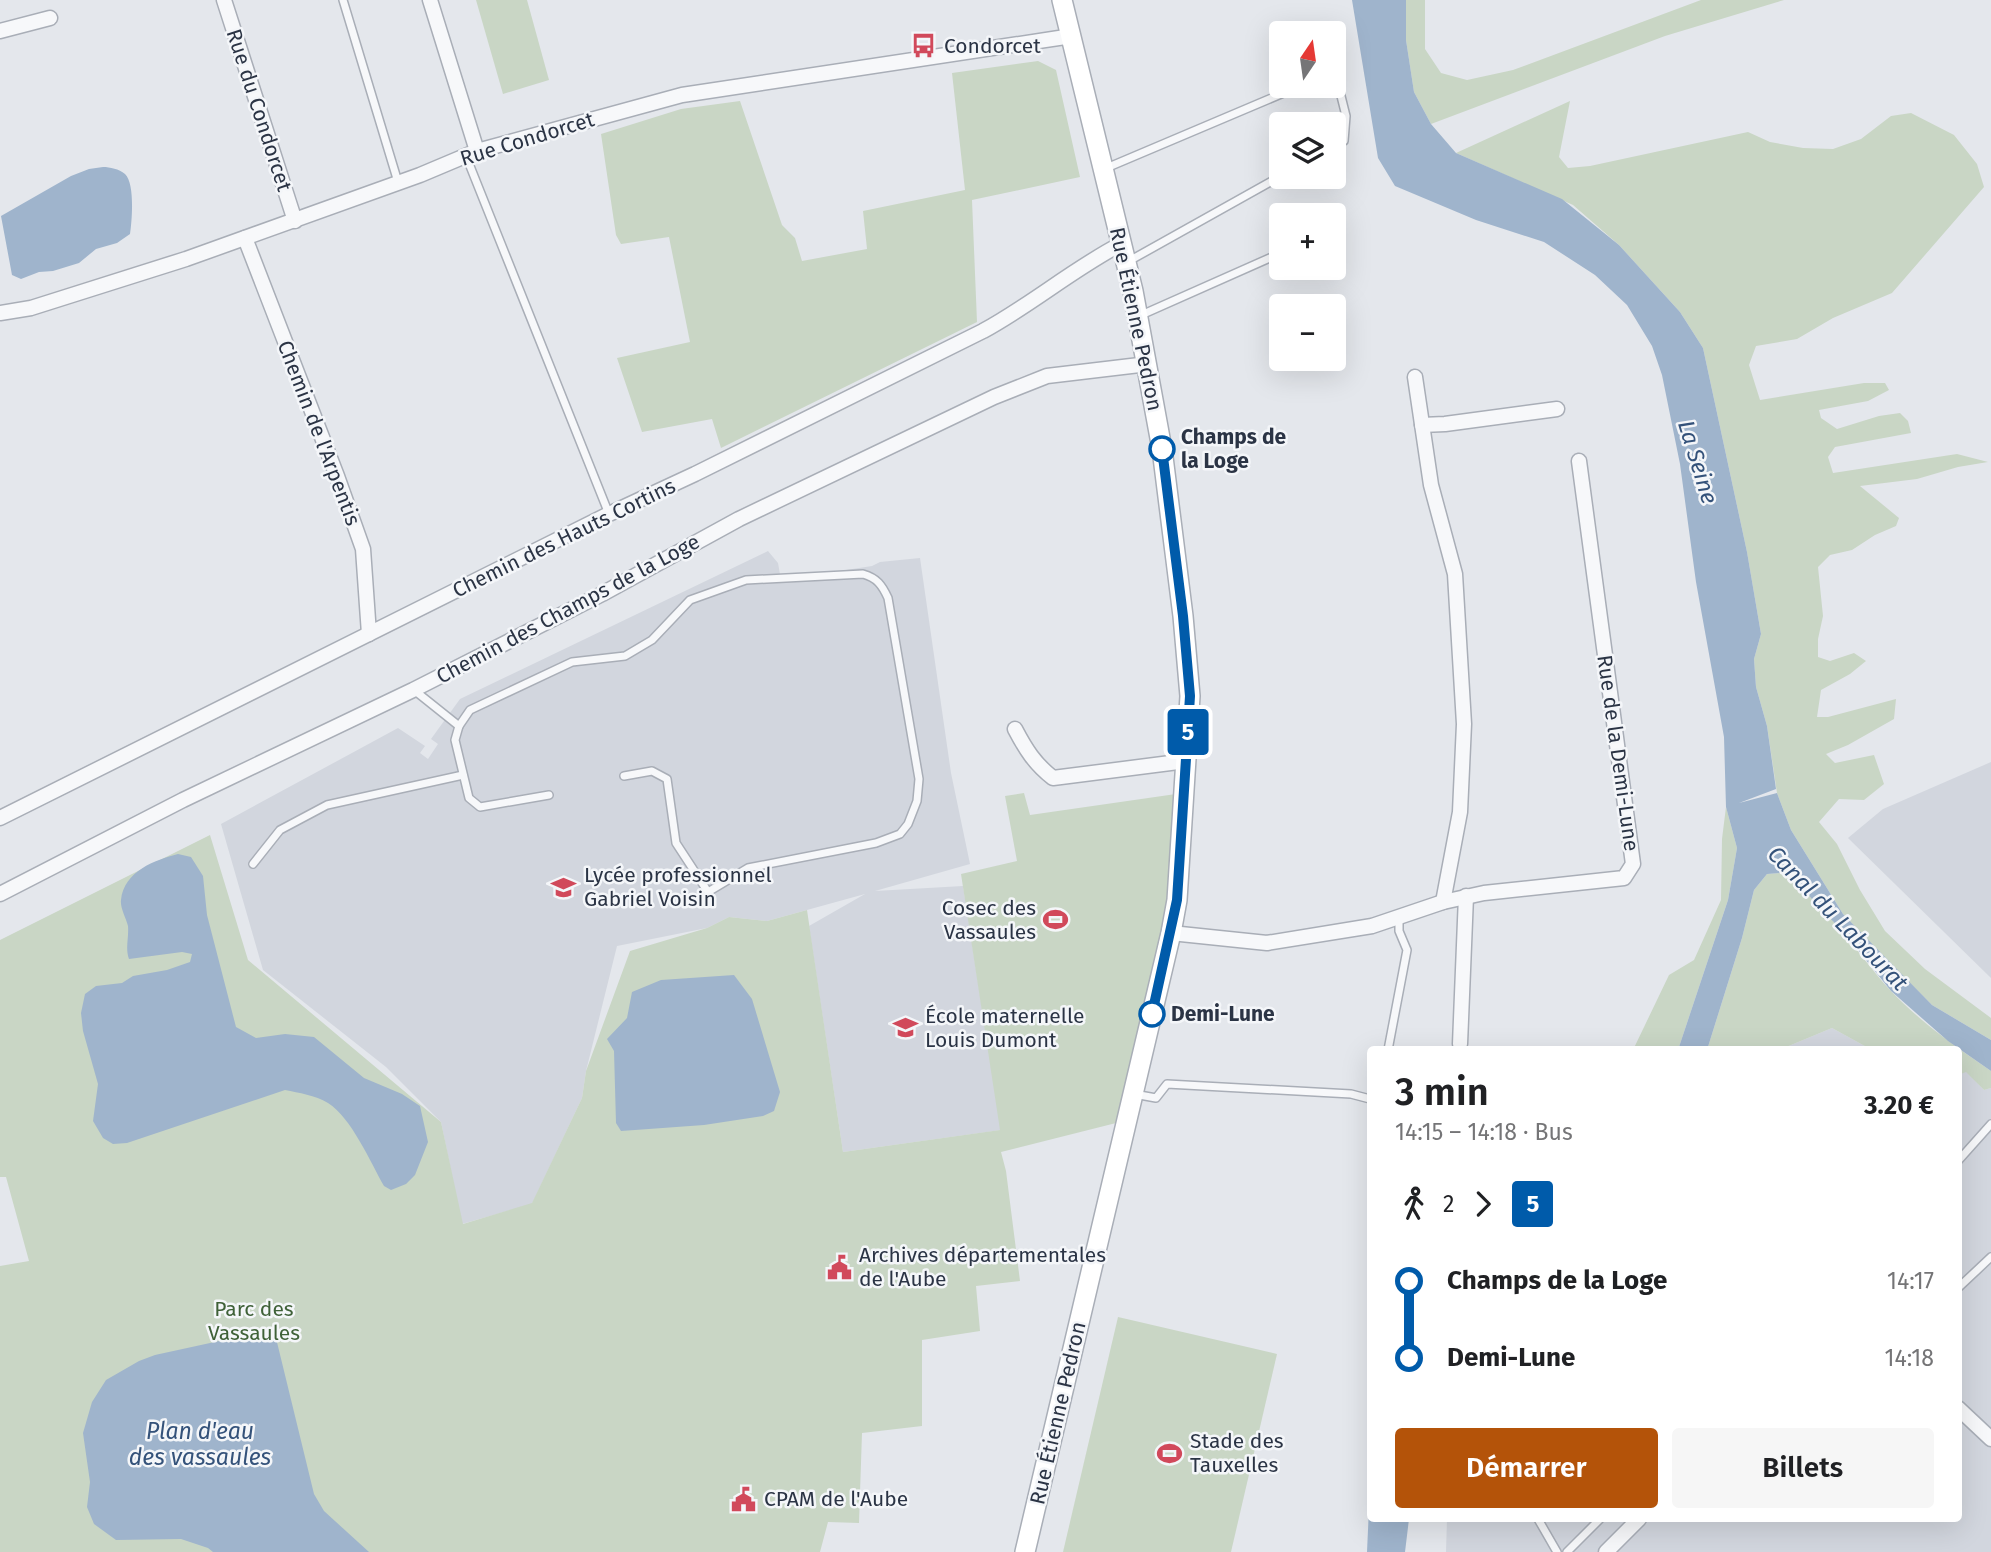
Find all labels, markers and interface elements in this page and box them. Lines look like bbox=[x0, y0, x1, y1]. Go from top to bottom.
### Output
north arrow bbox=[1269, 21, 1346, 98]
map controls bbox=[1269, 21, 1346, 371]
street label: Rue du Condorcet bbox=[221, 26, 298, 195]
bus stop icon: Condorcet bbox=[910, 32, 938, 60]
place label: Condorcet bbox=[944, 33, 1041, 59]
street label: Rue Condorcet bbox=[457, 106, 598, 172]
button: layers bbox=[1269, 112, 1346, 189]
button: + bbox=[1269, 203, 1346, 280]
street label: Rue Étienne Pedron bbox=[1104, 225, 1168, 413]
button: − bbox=[1269, 294, 1346, 371]
street label: Chemin de l'Arpentis bbox=[272, 337, 366, 529]
water label: La Seine bbox=[1672, 417, 1724, 507]
place label: Champs de la Loge bbox=[1181, 424, 1286, 474]
marker: Champs de la Loge bbox=[1149, 436, 1175, 462]
street label: Chemin des Hauts Cortins bbox=[448, 473, 680, 603]
street label: Chemin des Champs de la Loge bbox=[432, 528, 704, 690]
street label: Rue de la Demi-Lune bbox=[1591, 653, 1645, 853]
line badge: 5 bbox=[1165, 709, 1211, 755]
text: 5 bbox=[1182, 718, 1194, 746]
water label: Canal du Labourat bbox=[1762, 840, 1915, 997]
place label: Lycée professionnel Gabriel Voisin bbox=[584, 862, 772, 912]
school or university icon: Lycée professionnel Gabriel Voisin bbox=[550, 873, 578, 901]
place label: Cosec des Vassaules bbox=[942, 895, 1036, 945]
sports icon: Cosec des Vassaules bbox=[1042, 906, 1070, 934]
marker: Demi-Lune bbox=[1139, 1001, 1165, 1027]
place label: Demi-Lune bbox=[1171, 1001, 1275, 1027]
place label: École maternelle Louis Dumont bbox=[925, 1003, 1084, 1053]
school or university icon: École maternelle Louis Dumont bbox=[891, 1014, 919, 1042]
text: 3 min bbox=[1395, 1069, 1489, 1115]
text: 3.20 € bbox=[1864, 1090, 1934, 1121]
text: 14:15 – 14:18 · Bus bbox=[1395, 1118, 1573, 1146]
icon: walk bbox=[1395, 1185, 1433, 1223]
icon: forward bbox=[1464, 1185, 1502, 1223]
text: 2 bbox=[1443, 1190, 1454, 1218]
text: 5 bbox=[1526, 1190, 1539, 1218]
place label: Archives départementales de l'Aube bbox=[859, 1242, 1106, 1292]
public building icon: Archives départementales de l'Aube bbox=[825, 1253, 853, 1281]
text: Champs de la Loge bbox=[1447, 1265, 1667, 1296]
text: 14:17 bbox=[1887, 1267, 1934, 1295]
park label: Parc des Vassaules bbox=[208, 1296, 300, 1346]
street label: Rue Étienne Pedron bbox=[1024, 1319, 1092, 1507]
text: Demi-Lune bbox=[1447, 1342, 1575, 1373]
text: 14:18 bbox=[1885, 1344, 1934, 1372]
water label: Plan d'eau des vassaules bbox=[129, 1417, 272, 1471]
place label: Stade des Tauxelles bbox=[1190, 1428, 1284, 1478]
button: Démarrer bbox=[1395, 1428, 1658, 1508]
button: Billets bbox=[1672, 1428, 1934, 1508]
sports icon: Stade des Tauxelles bbox=[1156, 1439, 1184, 1467]
public building icon: CPAM de l'Aube bbox=[730, 1485, 758, 1513]
place label: CPAM de l'Aube bbox=[764, 1486, 908, 1512]

